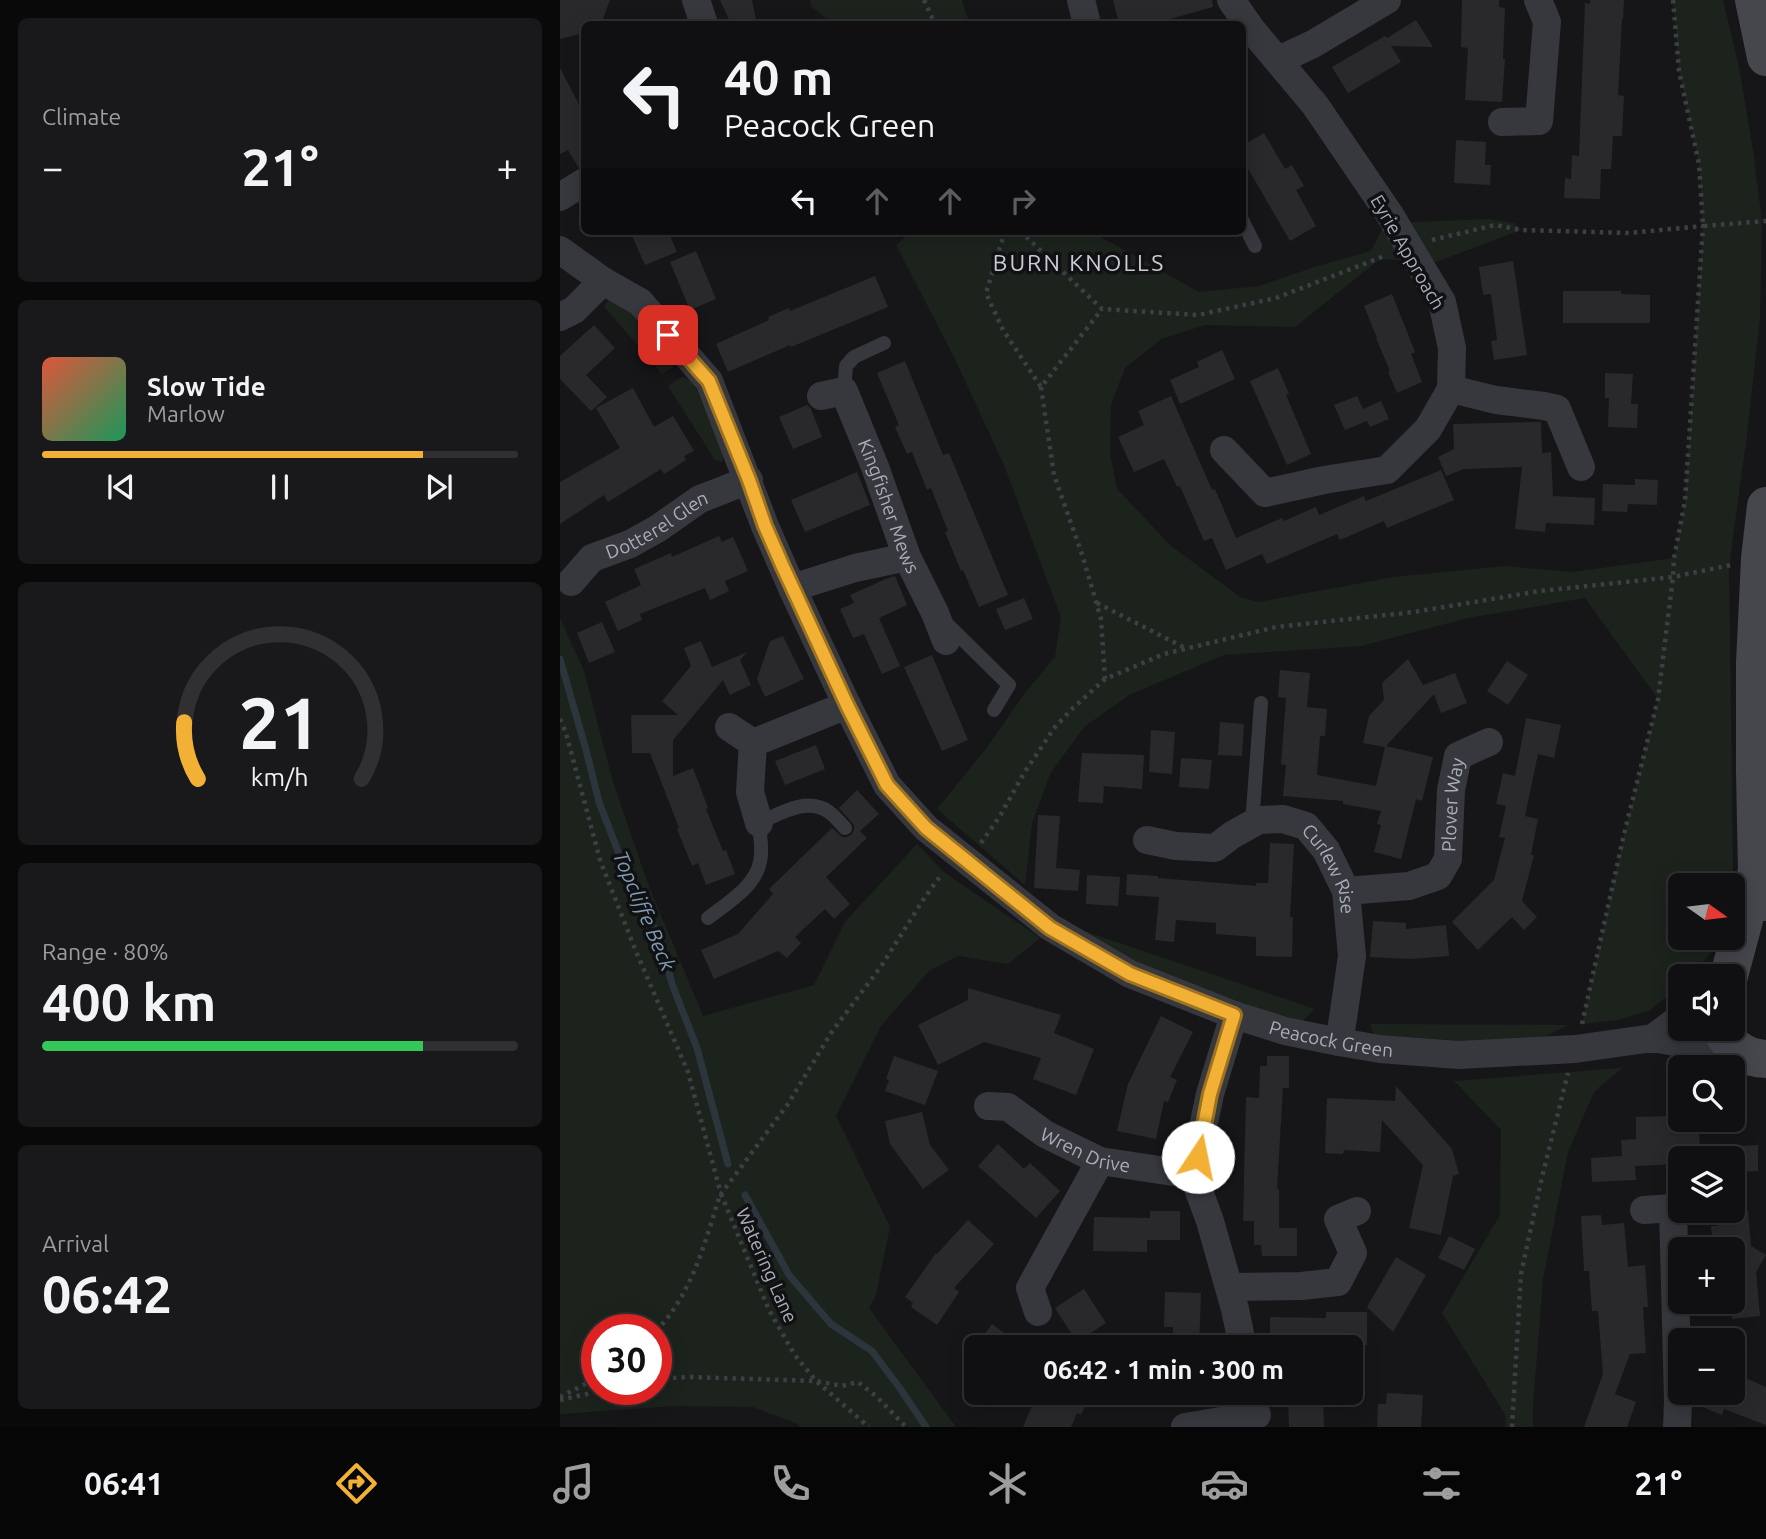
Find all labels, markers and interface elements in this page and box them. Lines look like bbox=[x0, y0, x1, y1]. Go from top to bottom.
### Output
icon: left bbox=[609, 49, 700, 140]
text: 40 m bbox=[724, 49, 833, 104]
text: Climate bbox=[42, 104, 121, 129]
text: Peacock Green bbox=[724, 107, 935, 143]
text: 21° bbox=[241, 138, 319, 196]
text: − bbox=[42, 146, 63, 188]
text: + bbox=[497, 146, 518, 188]
icon: left bbox=[785, 182, 823, 220]
icon: ahead bbox=[858, 182, 896, 220]
icon: ahead bbox=[931, 182, 969, 220]
icon: right bbox=[1004, 182, 1042, 220]
street label: Eyrie Approach bbox=[1366, 191, 1450, 313]
district label: BURN KNOLLS bbox=[993, 250, 1165, 275]
pin bbox=[638, 305, 698, 365]
icon: arrive bbox=[649, 316, 687, 354]
text: Slow Tide bbox=[147, 372, 266, 401]
text: Marlow bbox=[147, 401, 225, 426]
street label: Kingfisher Mews bbox=[854, 436, 924, 577]
icon: previous bbox=[102, 468, 140, 506]
icon: pause bbox=[261, 468, 299, 506]
icon: next bbox=[420, 468, 458, 506]
street label: Dotterel Glen bbox=[602, 486, 711, 563]
text: 21 bbox=[239, 682, 321, 764]
street label: Plover Way bbox=[1437, 756, 1468, 853]
text: km/h bbox=[251, 763, 309, 791]
street label: Curlew Rise bbox=[1298, 819, 1359, 915]
water label: Topcliffe Beck bbox=[609, 847, 681, 974]
north arrow bbox=[1668, 873, 1745, 950]
map controls bbox=[1668, 873, 1745, 1405]
text: Range · 80% bbox=[42, 939, 169, 964]
button: sound bbox=[1668, 964, 1745, 1041]
text: 400 km bbox=[42, 973, 216, 1031]
street label: Peacock Green bbox=[1267, 1016, 1394, 1061]
button: search bbox=[1668, 1055, 1745, 1132]
position arrow bbox=[1161, 1120, 1235, 1194]
street label: Wren Drive bbox=[1037, 1123, 1132, 1176]
button: layers bbox=[1668, 1146, 1745, 1223]
street label: Watering Lane bbox=[732, 1204, 802, 1326]
text: Arrival bbox=[42, 1231, 109, 1256]
button: + bbox=[1668, 1237, 1745, 1314]
text: 06:42 bbox=[42, 1265, 172, 1323]
speed limit sign: 30 bbox=[581, 1314, 672, 1405]
button: − bbox=[1668, 1328, 1745, 1405]
text: 06:42 · 1 min · 300 m bbox=[1043, 1355, 1284, 1384]
icon: directions bbox=[332, 1459, 381, 1508]
icon: music bbox=[549, 1459, 598, 1508]
icon: phone bbox=[766, 1459, 815, 1508]
icon: climate bbox=[983, 1459, 1032, 1508]
icon: car bbox=[1200, 1459, 1249, 1508]
icon: filters bbox=[1417, 1459, 1466, 1508]
text: 06:41 bbox=[84, 1465, 164, 1501]
text: 21° bbox=[1635, 1465, 1682, 1501]

